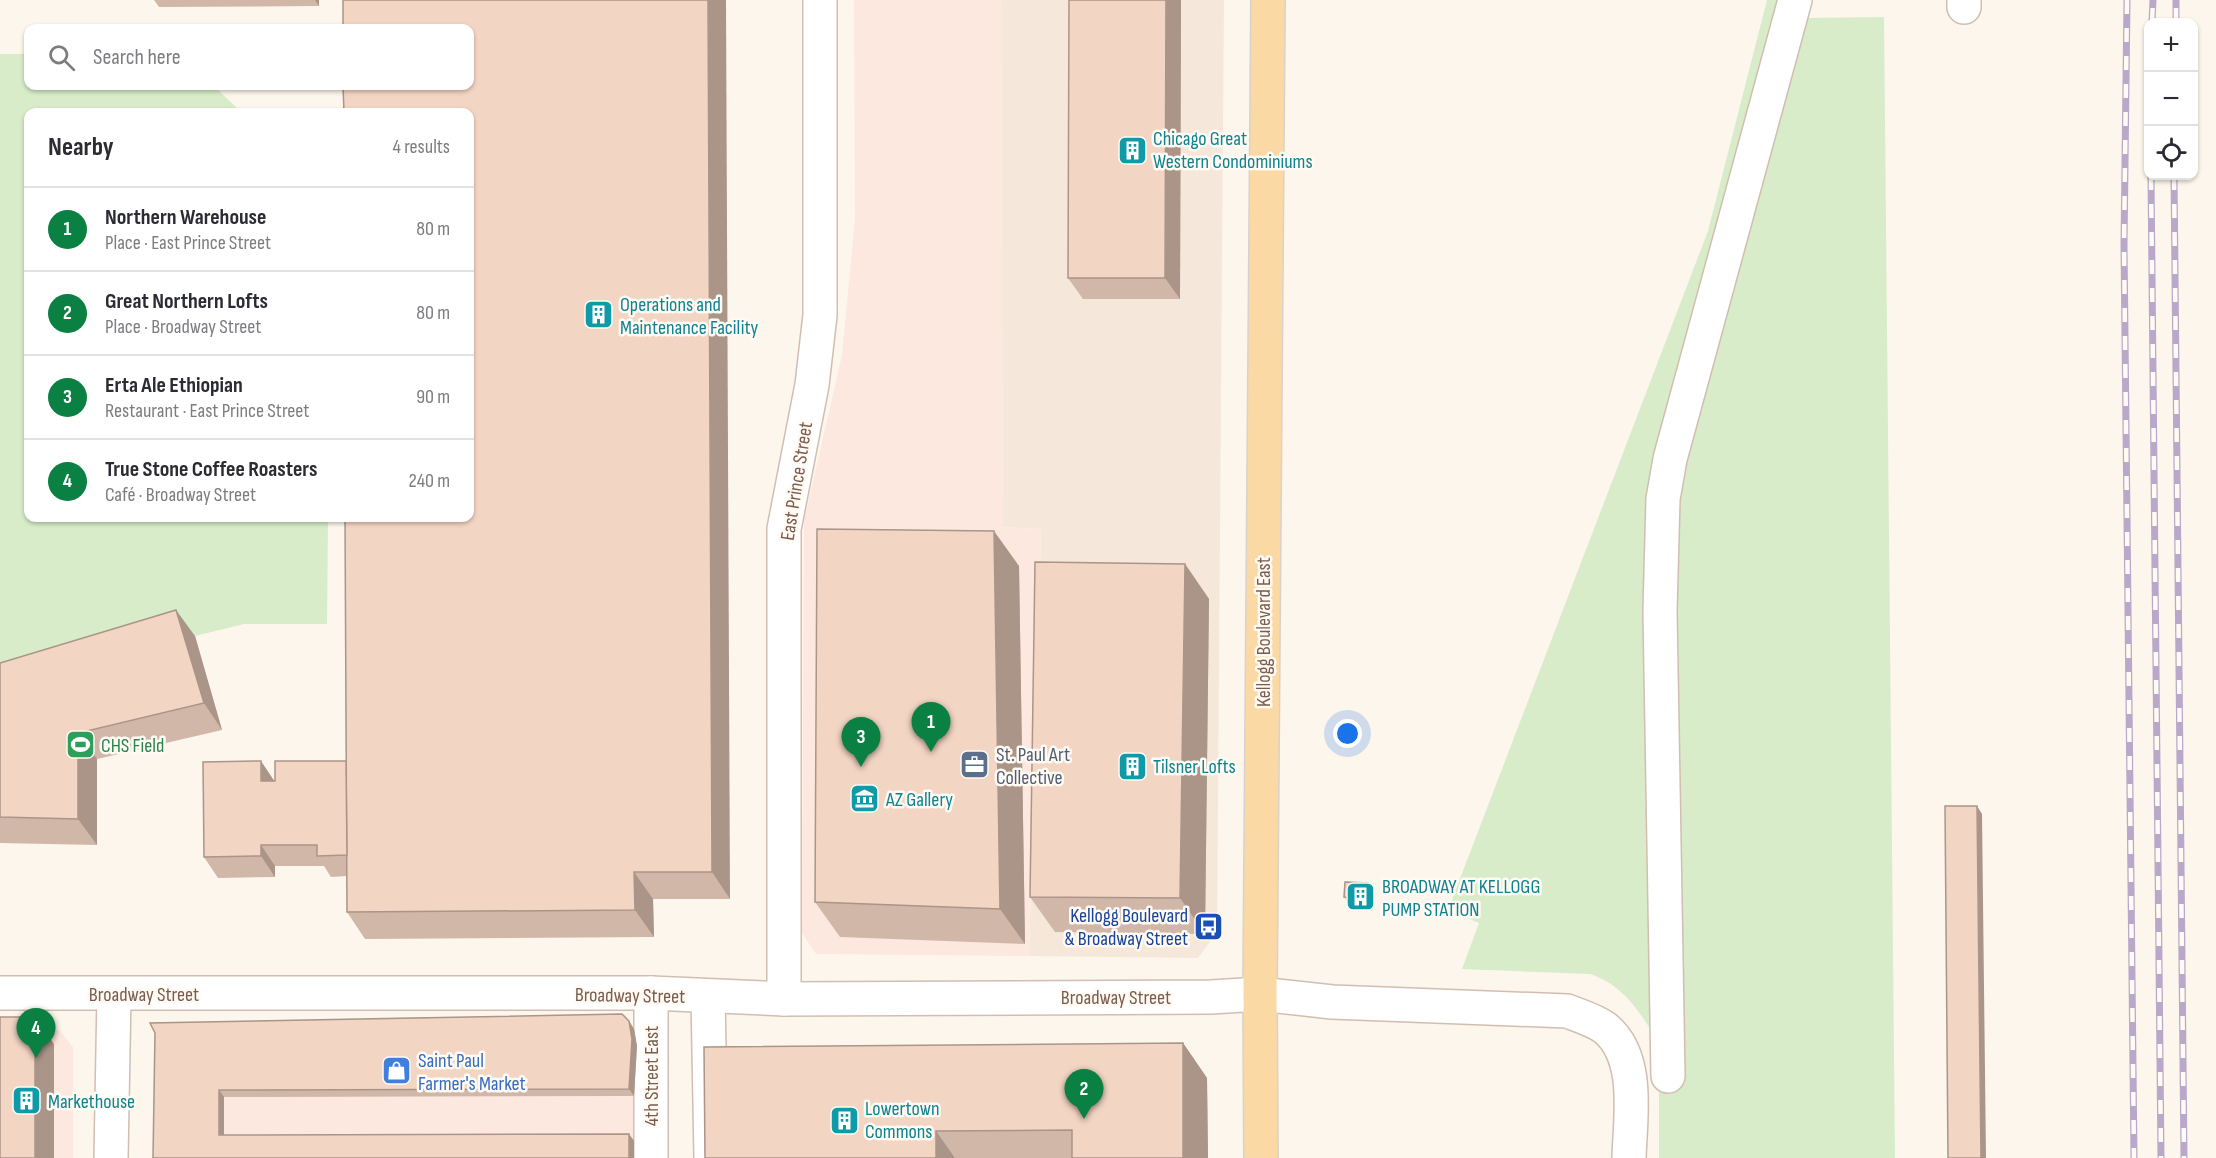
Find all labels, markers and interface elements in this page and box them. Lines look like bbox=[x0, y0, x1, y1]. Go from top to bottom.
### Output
map controls bbox=[2144, 18, 2198, 180]
button: + bbox=[2144, 18, 2198, 72]
search box bbox=[24, 24, 474, 90]
icon: search bbox=[45, 41, 78, 74]
text: Search here bbox=[93, 44, 180, 71]
button: − bbox=[2144, 72, 2198, 126]
button: locate bbox=[2144, 126, 2198, 180]
place label: Chicago Great Western Condominiums bbox=[1153, 127, 1313, 174]
text: Nearby bbox=[48, 132, 114, 163]
building icon: Chicago Great Western Condominiums bbox=[1116, 134, 1148, 166]
text: 4 results bbox=[393, 135, 450, 159]
text: Northern Warehouse bbox=[105, 204, 266, 231]
text: 1 bbox=[64, 217, 71, 241]
text: 80 m bbox=[416, 217, 450, 241]
text: Place · East Prince Street bbox=[105, 231, 271, 255]
text: Great Northern Lofts bbox=[105, 288, 268, 315]
place label: Operations and Maintenance Facility bbox=[620, 293, 759, 340]
building icon: Operations and Maintenance Facility bbox=[583, 299, 615, 331]
text: 2 bbox=[63, 301, 72, 325]
text: 80 m bbox=[416, 301, 450, 325]
text: Place · Broadway Street bbox=[105, 315, 261, 339]
text: Erta Ale Ethiopian bbox=[105, 372, 243, 399]
text: 3 bbox=[63, 385, 72, 409]
text: 90 m bbox=[416, 385, 450, 409]
text: Restaurant · East Prince Street bbox=[105, 399, 309, 423]
street label: East Prince Street bbox=[776, 420, 818, 542]
text: True Stone Coffee Roasters bbox=[105, 456, 317, 483]
text: 4 bbox=[63, 469, 72, 493]
text: 240 m bbox=[409, 469, 450, 493]
text: Café · Broadway Street bbox=[105, 483, 256, 507]
street label: Kellogg Boulevard East bbox=[1252, 557, 1276, 707]
pin: 1 bbox=[912, 702, 950, 752]
pin: 3 bbox=[842, 718, 880, 767]
your location bbox=[1333, 719, 1362, 748]
sports icon: CHS Field bbox=[64, 729, 96, 761]
place label: CHS Field bbox=[101, 734, 164, 758]
place label: St. Paul Art Collective bbox=[996, 743, 1070, 790]
office icon: St. Paul Art Collective bbox=[959, 749, 991, 781]
building icon: Tilsner Lofts bbox=[1116, 750, 1148, 782]
place label: Tilsner Lofts bbox=[1153, 755, 1236, 779]
museum icon: AZ Gallery bbox=[849, 783, 881, 815]
place label: AZ Gallery bbox=[885, 788, 953, 812]
place label: BROADWAY AT KELLOGG PUMP STATION bbox=[1382, 875, 1540, 922]
building icon: BROADWAY AT KELLOGG PUMP STATION bbox=[1345, 881, 1377, 913]
place label: Kellogg Boulevard & Broadway Street bbox=[1064, 904, 1188, 951]
bus stop icon: Kellogg Boulevard & Broadway Street bbox=[1193, 910, 1225, 942]
street label: Broadway Street bbox=[89, 983, 199, 1007]
street label: Broadway Street bbox=[575, 983, 685, 1009]
street label: Broadway Street bbox=[1061, 986, 1171, 1010]
pin: 4 bbox=[16, 1008, 56, 1058]
street label: 4th Street East bbox=[640, 1026, 664, 1126]
place label: Saint Paul Farmer's Market bbox=[418, 1049, 526, 1096]
shop icon: Saint Paul Farmer's Market bbox=[381, 1055, 413, 1087]
pin: 2 bbox=[1064, 1070, 1104, 1119]
building icon: Markethouse bbox=[11, 1085, 43, 1117]
place label: Markethouse bbox=[48, 1090, 135, 1114]
place label: Lowertown Commons bbox=[865, 1097, 940, 1144]
building icon: Lowertown Commons bbox=[828, 1104, 860, 1136]

